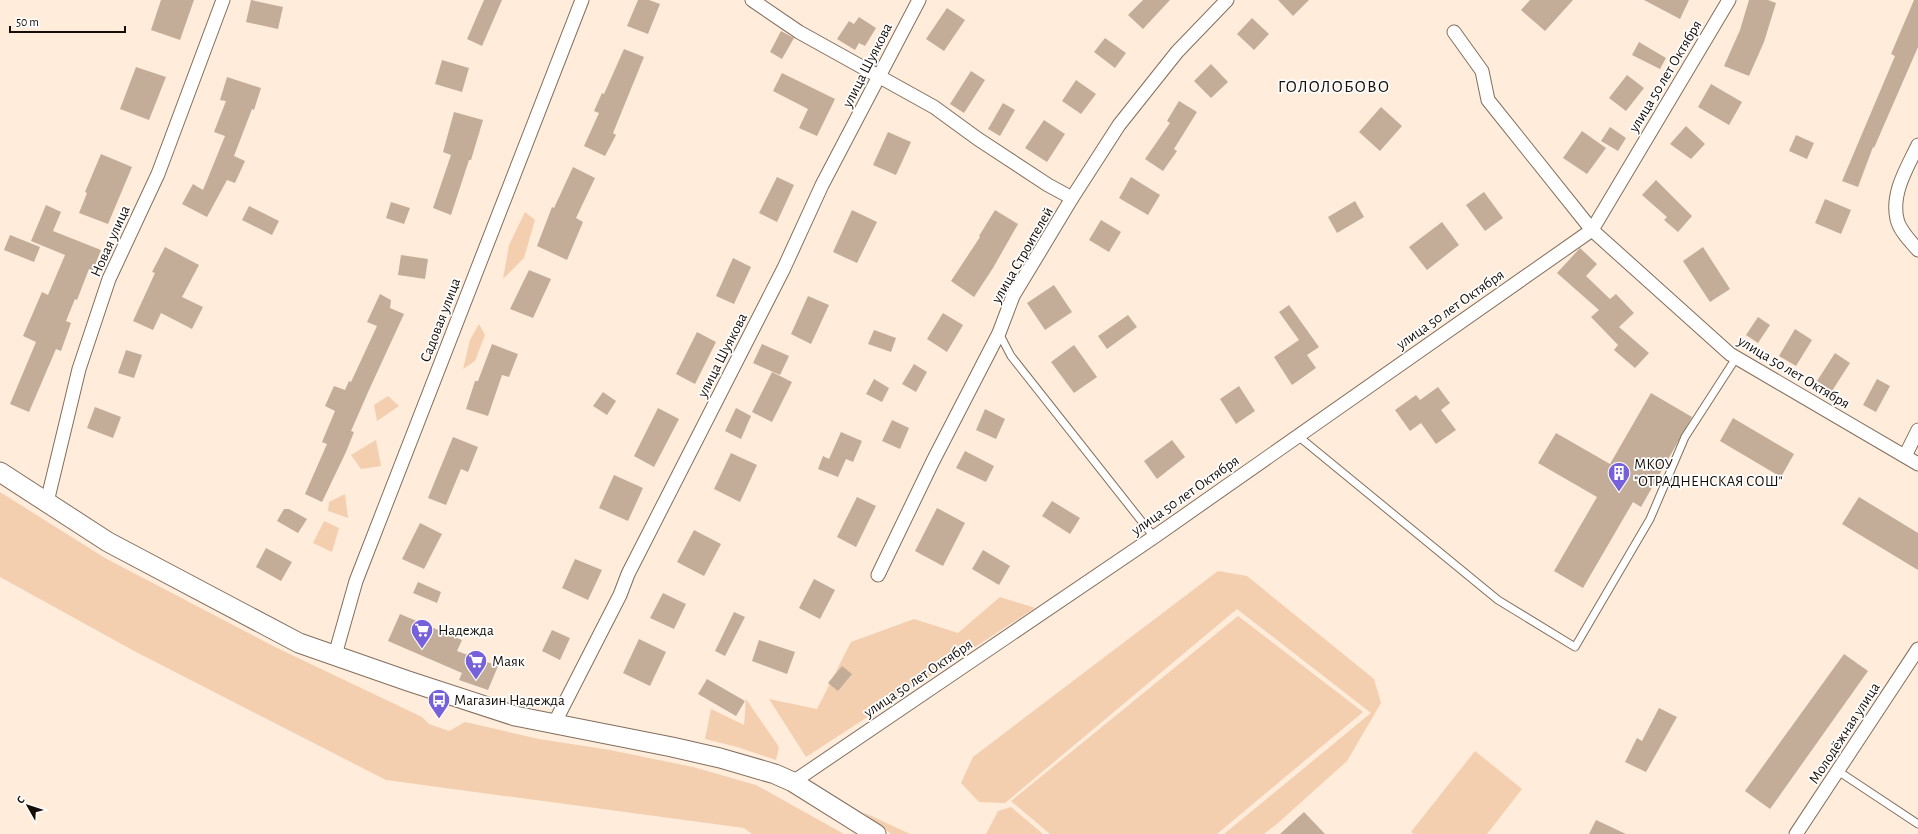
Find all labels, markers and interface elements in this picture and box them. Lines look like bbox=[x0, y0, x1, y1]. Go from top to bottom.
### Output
scale bar bbox=[10, 8, 125, 34]
text: 50 m bbox=[16, 16, 39, 28]
street label: улица 50 лет Октября bbox=[1626, 18, 1705, 136]
street label: улица Шуякова bbox=[839, 21, 895, 111]
district label: ГОЛОЛОБОВО bbox=[1278, 78, 1390, 95]
street label: Новая улица bbox=[88, 203, 133, 279]
street label: улица Строителей bbox=[988, 205, 1056, 307]
street label: улица 50 лет Октября bbox=[1393, 267, 1507, 353]
street label: Садовая улица bbox=[418, 276, 463, 364]
street label: улица Шуякова bbox=[694, 311, 750, 401]
street label: улица 50 лет Октября bbox=[1734, 333, 1852, 412]
street label: улица 50 лет Октября bbox=[1128, 453, 1242, 539]
place label: МКОУ "ОТРАДНЕНСКАЯ СОШ" bbox=[1634, 457, 1783, 489]
building icon: МКОУ "ОТРАДНЕНСКАЯ СОШ" bbox=[1606, 460, 1632, 493]
supermarket icon: Надежда bbox=[409, 617, 435, 650]
place label: Надежда bbox=[438, 623, 494, 638]
street label: улица 50 лет Октября bbox=[860, 637, 975, 721]
supermarket icon: Маяк bbox=[463, 648, 489, 681]
place label: Маяк bbox=[492, 654, 525, 669]
street label: Молодёжная улица bbox=[1806, 680, 1883, 787]
bus stop icon: Магазин Надежда bbox=[426, 687, 452, 720]
place label: Магазин Надежда bbox=[454, 693, 565, 708]
north arrow bbox=[8, 786, 48, 826]
text: С bbox=[14, 794, 27, 806]

